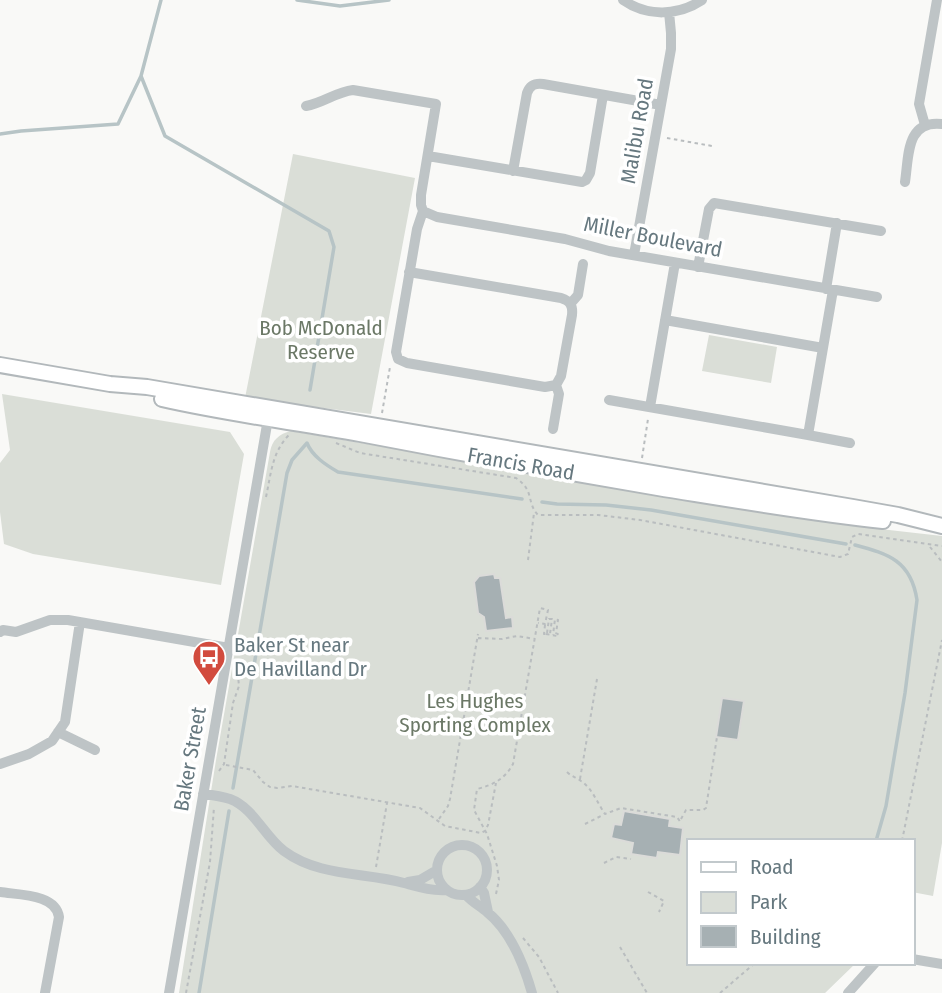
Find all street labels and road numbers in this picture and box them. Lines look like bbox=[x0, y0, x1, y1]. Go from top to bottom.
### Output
street label: Malibu Road bbox=[615, 76, 659, 186]
street label: Miller Boulevard bbox=[582, 211, 724, 263]
street label: Francis Road bbox=[465, 442, 577, 486]
street label: Baker Street bbox=[168, 705, 212, 813]

